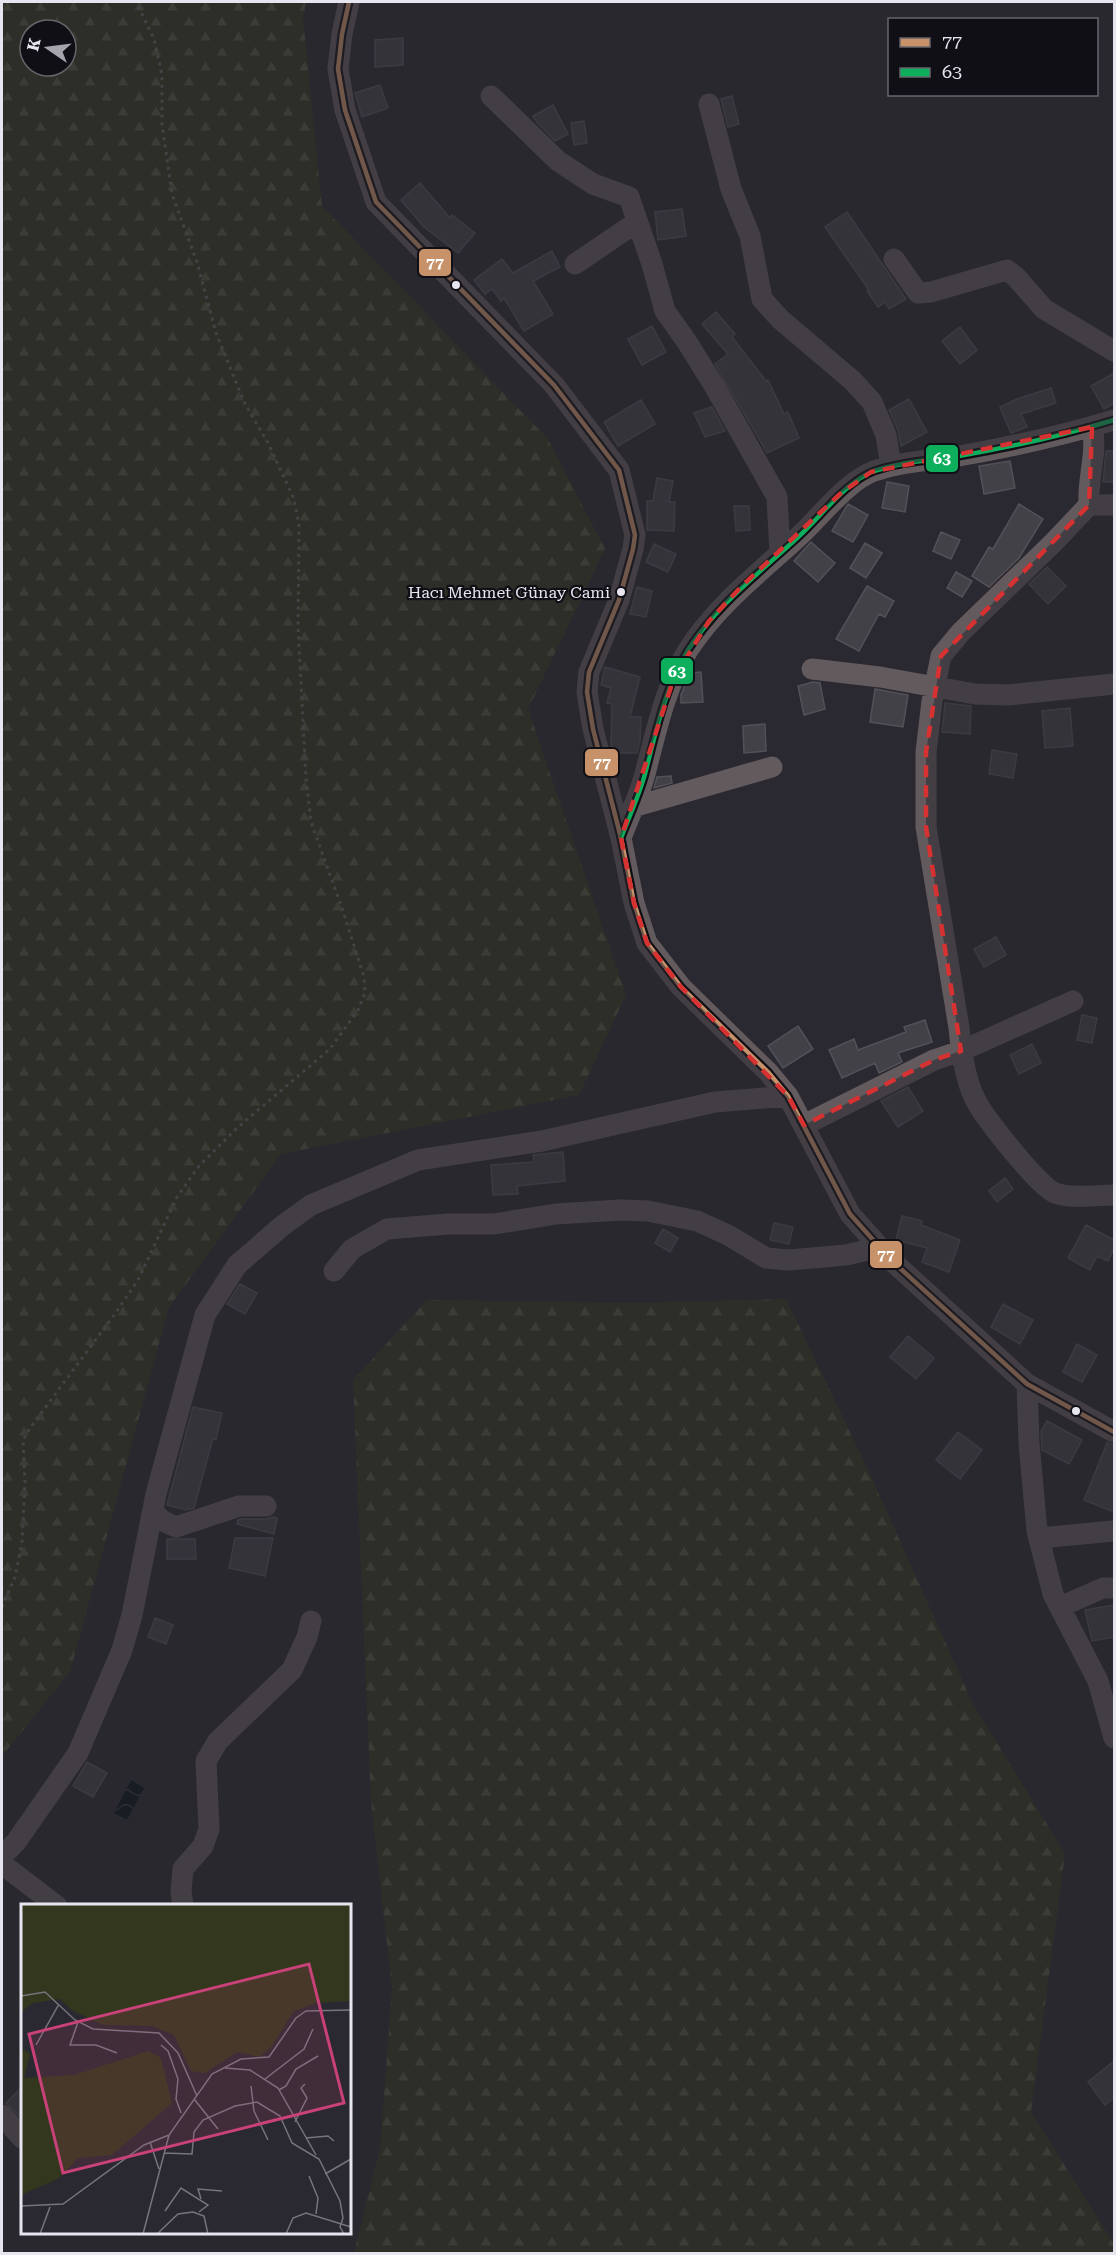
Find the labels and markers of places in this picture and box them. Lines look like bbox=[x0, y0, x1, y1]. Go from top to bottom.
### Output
unlabelled marker bbox=[450, 279, 462, 291]
place label: Hacı Mehmet Günay Cami bbox=[408, 583, 610, 602]
marker: Hacı Mehmet Günay Cami bbox=[615, 586, 627, 598]
unlabelled marker bbox=[1070, 1405, 1082, 1417]

